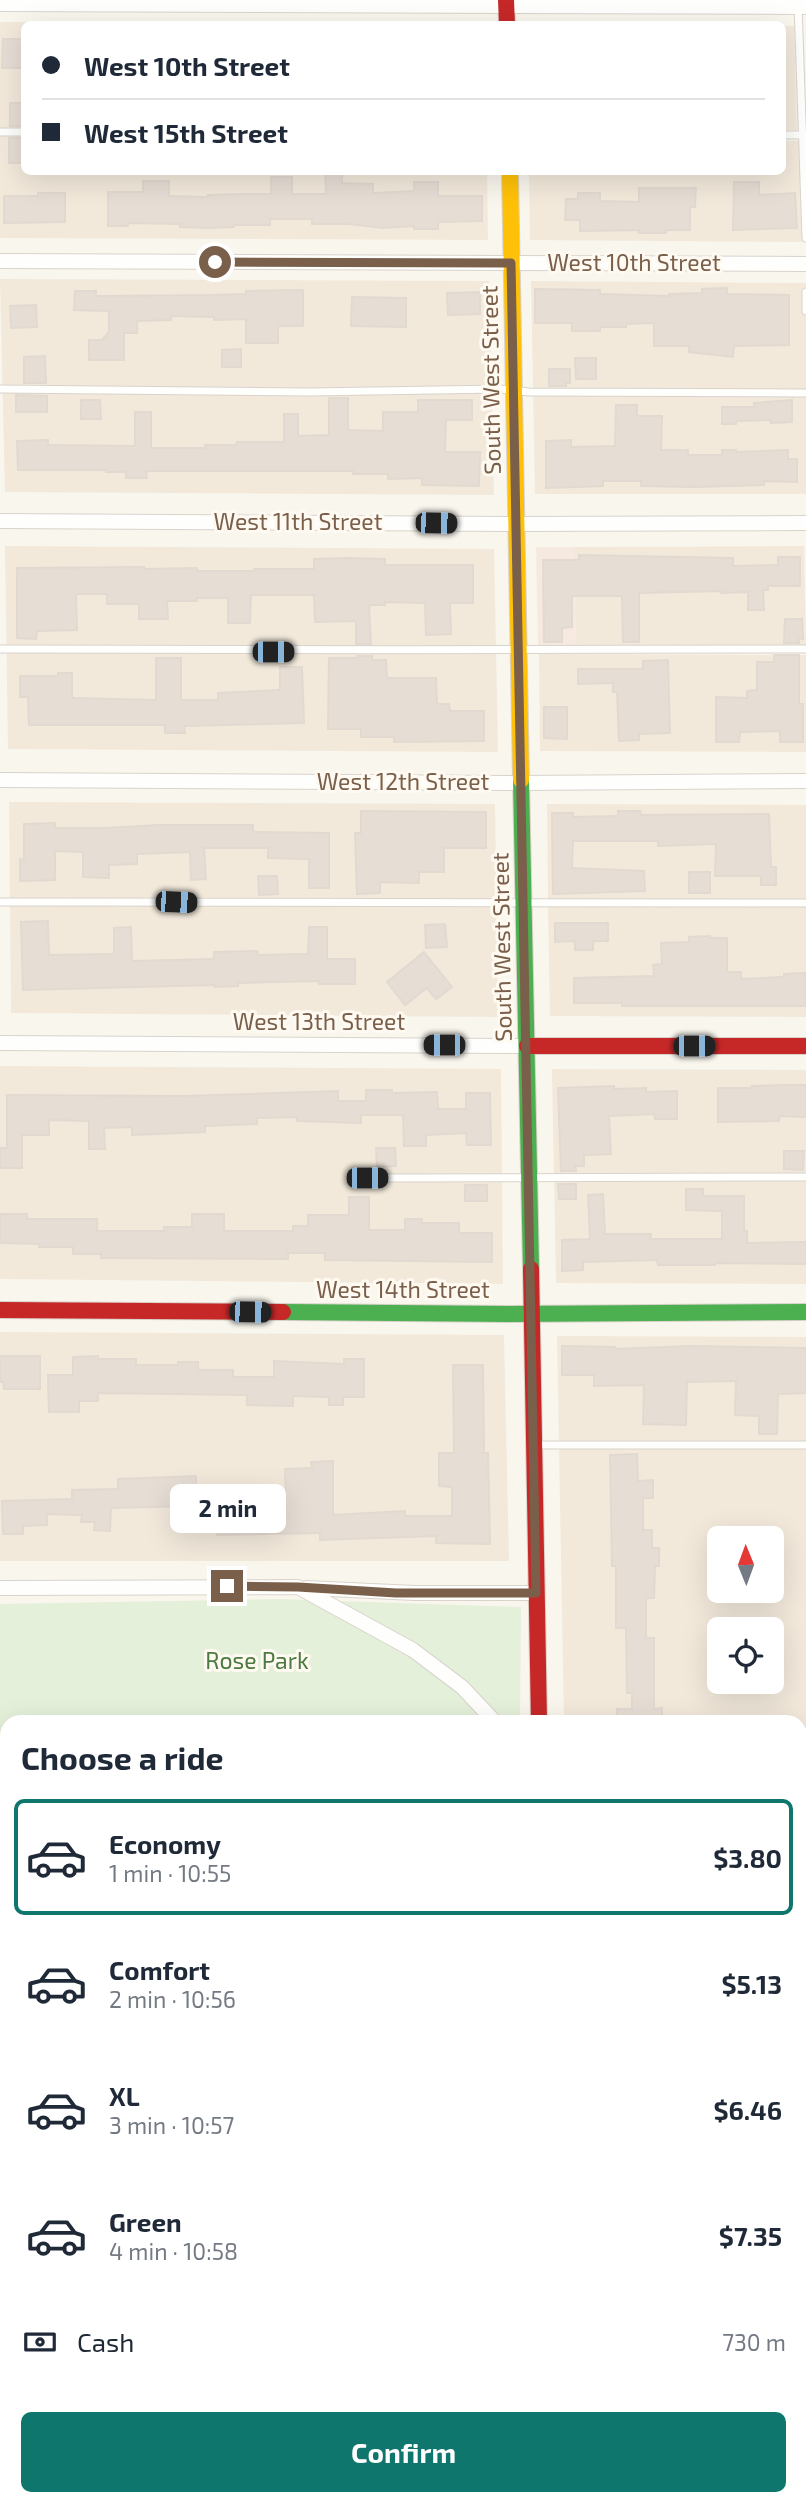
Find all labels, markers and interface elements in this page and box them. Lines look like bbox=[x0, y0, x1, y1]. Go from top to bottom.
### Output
text: West 10th Street bbox=[84, 50, 290, 81]
text: West 15th Street bbox=[84, 117, 288, 148]
route start bbox=[199, 246, 231, 278]
street label: West 10th Street bbox=[547, 248, 721, 276]
street label: South West Street bbox=[474, 285, 506, 475]
street label: West 11th Street bbox=[214, 507, 383, 535]
car bbox=[415, 512, 458, 534]
car bbox=[253, 642, 295, 663]
street label: West 12th Street bbox=[317, 767, 490, 795]
street label: South West Street bbox=[485, 852, 517, 1042]
car bbox=[155, 891, 198, 913]
street label: West 13th Street bbox=[233, 1007, 405, 1035]
car bbox=[424, 1035, 466, 1056]
car bbox=[674, 1036, 716, 1057]
car bbox=[347, 1168, 389, 1189]
street label: West 14th Street bbox=[316, 1275, 490, 1303]
car bbox=[229, 1301, 272, 1323]
callout: 2 min bbox=[169, 1484, 285, 1534]
text: 2 min bbox=[199, 1494, 257, 1522]
north arrow bbox=[707, 1526, 784, 1603]
map controls bbox=[707, 1526, 784, 1694]
route end bbox=[211, 1570, 243, 1602]
button: locate bbox=[707, 1617, 784, 1694]
park label: Rose Park bbox=[205, 1646, 309, 1674]
text: Choose a ride bbox=[21, 1738, 224, 1776]
icon: car bbox=[25, 1826, 88, 1889]
text: Economy bbox=[109, 1828, 221, 1859]
text: $3.80 bbox=[713, 1842, 782, 1873]
text: 1 min · 10:55 bbox=[109, 1859, 231, 1887]
icon: car bbox=[25, 1952, 88, 2015]
text: Comfort bbox=[109, 1954, 210, 1985]
text: $5.13 bbox=[721, 1968, 782, 1999]
text: 2 min · 10:56 bbox=[109, 1985, 236, 2013]
icon: car bbox=[25, 2078, 88, 2141]
text: XL bbox=[109, 2080, 140, 2111]
text: $6.46 bbox=[713, 2094, 782, 2125]
text: 3 min · 10:57 bbox=[109, 2111, 234, 2139]
icon: car bbox=[25, 2204, 88, 2267]
text: Green bbox=[109, 2206, 182, 2237]
text: $7.35 bbox=[719, 2220, 782, 2251]
text: 4 min · 10:58 bbox=[109, 2237, 238, 2265]
icon: cash bbox=[21, 2323, 59, 2361]
text: Cash bbox=[77, 2326, 134, 2357]
text: 730 m bbox=[722, 2328, 786, 2356]
button: Confirm bbox=[21, 2412, 786, 2492]

